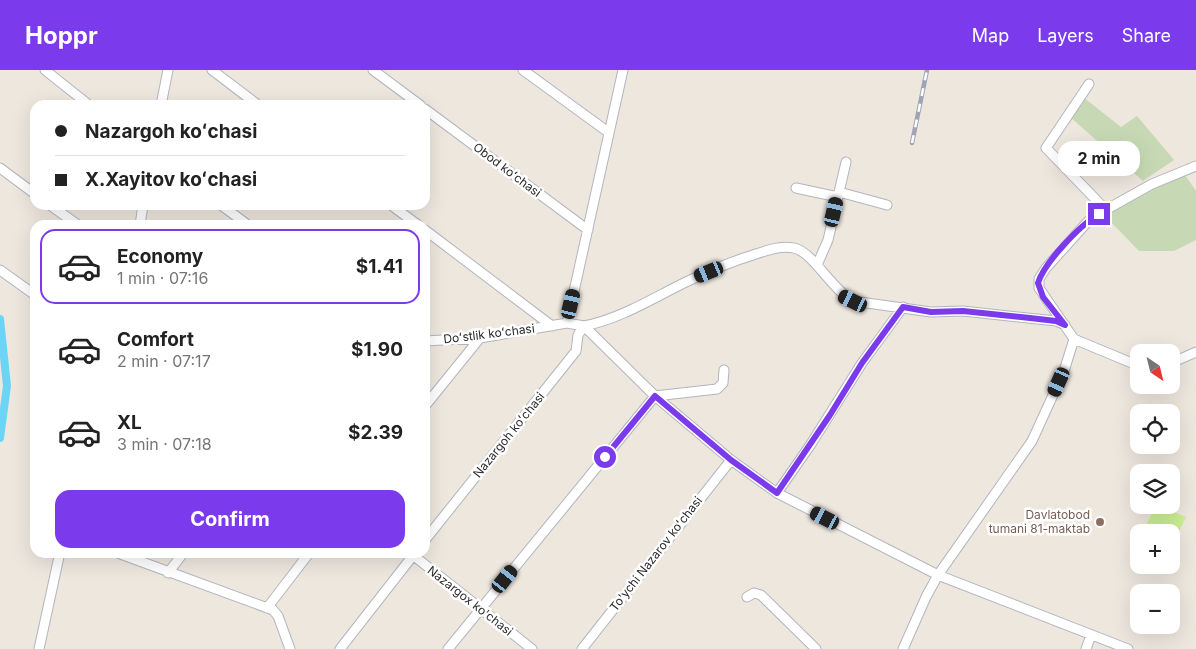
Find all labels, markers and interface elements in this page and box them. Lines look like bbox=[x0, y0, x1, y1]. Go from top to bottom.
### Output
text: Hoppr bbox=[25, 21, 98, 50]
text: Map bbox=[972, 25, 1009, 46]
text: Layers bbox=[1037, 25, 1094, 46]
text: Share bbox=[1122, 25, 1171, 46]
text: Nazargoh koʻchasi bbox=[85, 120, 257, 143]
street label: Obod koʻchasi bbox=[470, 139, 544, 200]
callout: 2 min bbox=[1058, 142, 1140, 176]
text: 2 min bbox=[1078, 148, 1120, 168]
text: X.Xayitov koʻchasi bbox=[85, 168, 257, 191]
car bbox=[823, 196, 844, 228]
route end bbox=[1088, 203, 1110, 225]
icon: car bbox=[57, 244, 102, 289]
text: Economy bbox=[117, 245, 203, 268]
text: $1.41 bbox=[356, 255, 403, 278]
car bbox=[692, 259, 725, 285]
text: 1 min · 07:16 bbox=[117, 268, 208, 288]
car bbox=[560, 288, 581, 320]
car bbox=[836, 288, 869, 314]
street label: Doʻstlik koʻchasi bbox=[442, 320, 535, 347]
icon: car bbox=[57, 327, 102, 372]
text: Comfort bbox=[117, 328, 194, 351]
text: $1.90 bbox=[351, 338, 403, 361]
north arrow bbox=[1130, 344, 1180, 394]
map controls bbox=[1130, 344, 1180, 634]
text: 2 min · 07:17 bbox=[117, 351, 211, 371]
car bbox=[1046, 365, 1071, 399]
street label: Nazargoh koʻchasi bbox=[470, 389, 548, 480]
button: locate bbox=[1130, 404, 1180, 454]
icon: car bbox=[57, 410, 102, 455]
text: XL bbox=[117, 411, 142, 434]
text: $2.39 bbox=[348, 421, 403, 444]
text: 3 min · 07:18 bbox=[117, 434, 212, 454]
route start bbox=[594, 446, 616, 468]
button: layers bbox=[1130, 464, 1180, 514]
button: Confirm bbox=[55, 490, 405, 548]
street label: To'ychi Nazarov koʻchasi bbox=[606, 493, 705, 614]
car bbox=[808, 505, 841, 531]
place label: Davlatobod tumani 81-maktab bbox=[989, 507, 1090, 536]
marker: Davlatobod tumani 81-maktab bbox=[1094, 516, 1106, 528]
button: + bbox=[1130, 524, 1180, 574]
street label: Nazargox ko'chasi bbox=[425, 563, 516, 639]
car bbox=[489, 563, 520, 595]
button: − bbox=[1130, 584, 1180, 634]

